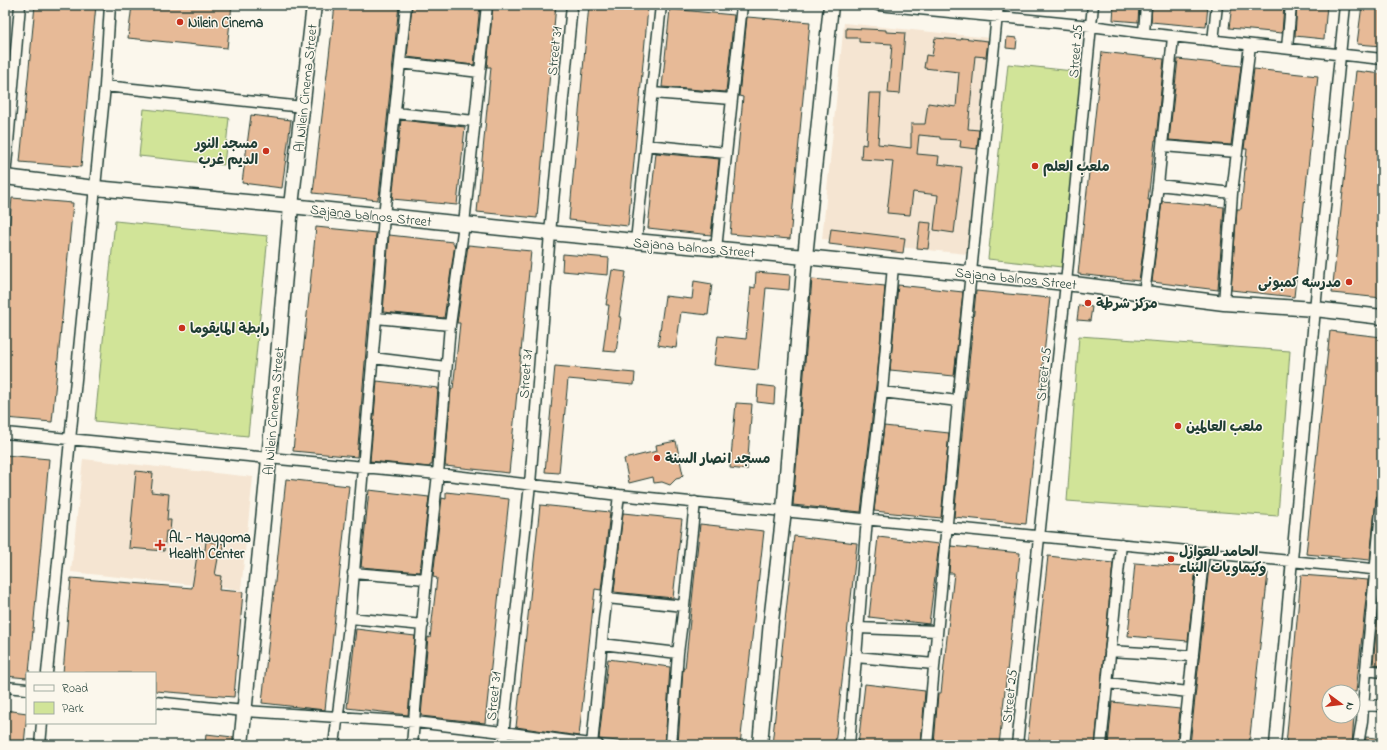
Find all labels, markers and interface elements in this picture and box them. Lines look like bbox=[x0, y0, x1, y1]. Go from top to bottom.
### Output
place label: Nilein Cinema bbox=[188, 13, 264, 34]
marker: Nilein Cinema bbox=[175, 17, 185, 27]
street label: Al Nilein Cinema Street bbox=[289, 23, 324, 153]
street label: Street 25 bbox=[1064, 23, 1089, 79]
street label: Street 31 bbox=[542, 25, 569, 77]
place label: مسجد النور الديم غرب bbox=[193, 134, 258, 171]
marker: مسجد النور الديم غرب bbox=[261, 146, 271, 156]
place label: ملعب العلم bbox=[1043, 157, 1110, 178]
marker: ملعب العلم bbox=[1030, 161, 1040, 171]
street label: Sajana balnos Street bbox=[309, 200, 433, 233]
street label: Sajana balnos Street bbox=[632, 233, 756, 264]
street label: Sajana balnos Street bbox=[954, 263, 1078, 296]
place label: مدرسه كمبونى bbox=[1258, 273, 1341, 294]
marker: مدرسه كمبونى bbox=[1344, 277, 1354, 287]
place label: مركز شرطة bbox=[1096, 294, 1158, 315]
marker: مركز شرطة bbox=[1083, 298, 1093, 308]
place label: رابطة المايقوما bbox=[190, 319, 269, 340]
marker: رابطة المايقوما bbox=[177, 323, 187, 333]
street label: Al Nilein Cinema Street bbox=[258, 346, 291, 476]
street label: Street 25 bbox=[1031, 346, 1058, 402]
street label: Street 31 bbox=[514, 348, 539, 399]
place label: ملعب العالمين bbox=[1186, 417, 1263, 438]
marker: ملعب العالمين bbox=[1173, 421, 1183, 431]
place label: مسجد انصار السنة bbox=[665, 449, 770, 470]
marker: مسجد انصار السنة bbox=[652, 453, 662, 463]
place label: AL - Mayqoma Health Center bbox=[169, 528, 251, 565]
marker: AL - Mayqoma Health Center bbox=[154, 539, 166, 551]
place label: الحامد للعوازل وكيماويات البناء bbox=[1179, 542, 1266, 579]
marker: الحامد للعوازل وكيماويات البناء bbox=[1166, 554, 1176, 564]
street label: Street 25 bbox=[997, 668, 1024, 724]
street label: Street 31 bbox=[481, 670, 508, 722]
legend bbox=[26, 672, 156, 724]
text: Road bbox=[62, 680, 88, 698]
north arrow bbox=[1321, 684, 1361, 724]
text: Park bbox=[62, 700, 84, 718]
text: N bbox=[1341, 701, 1358, 712]

